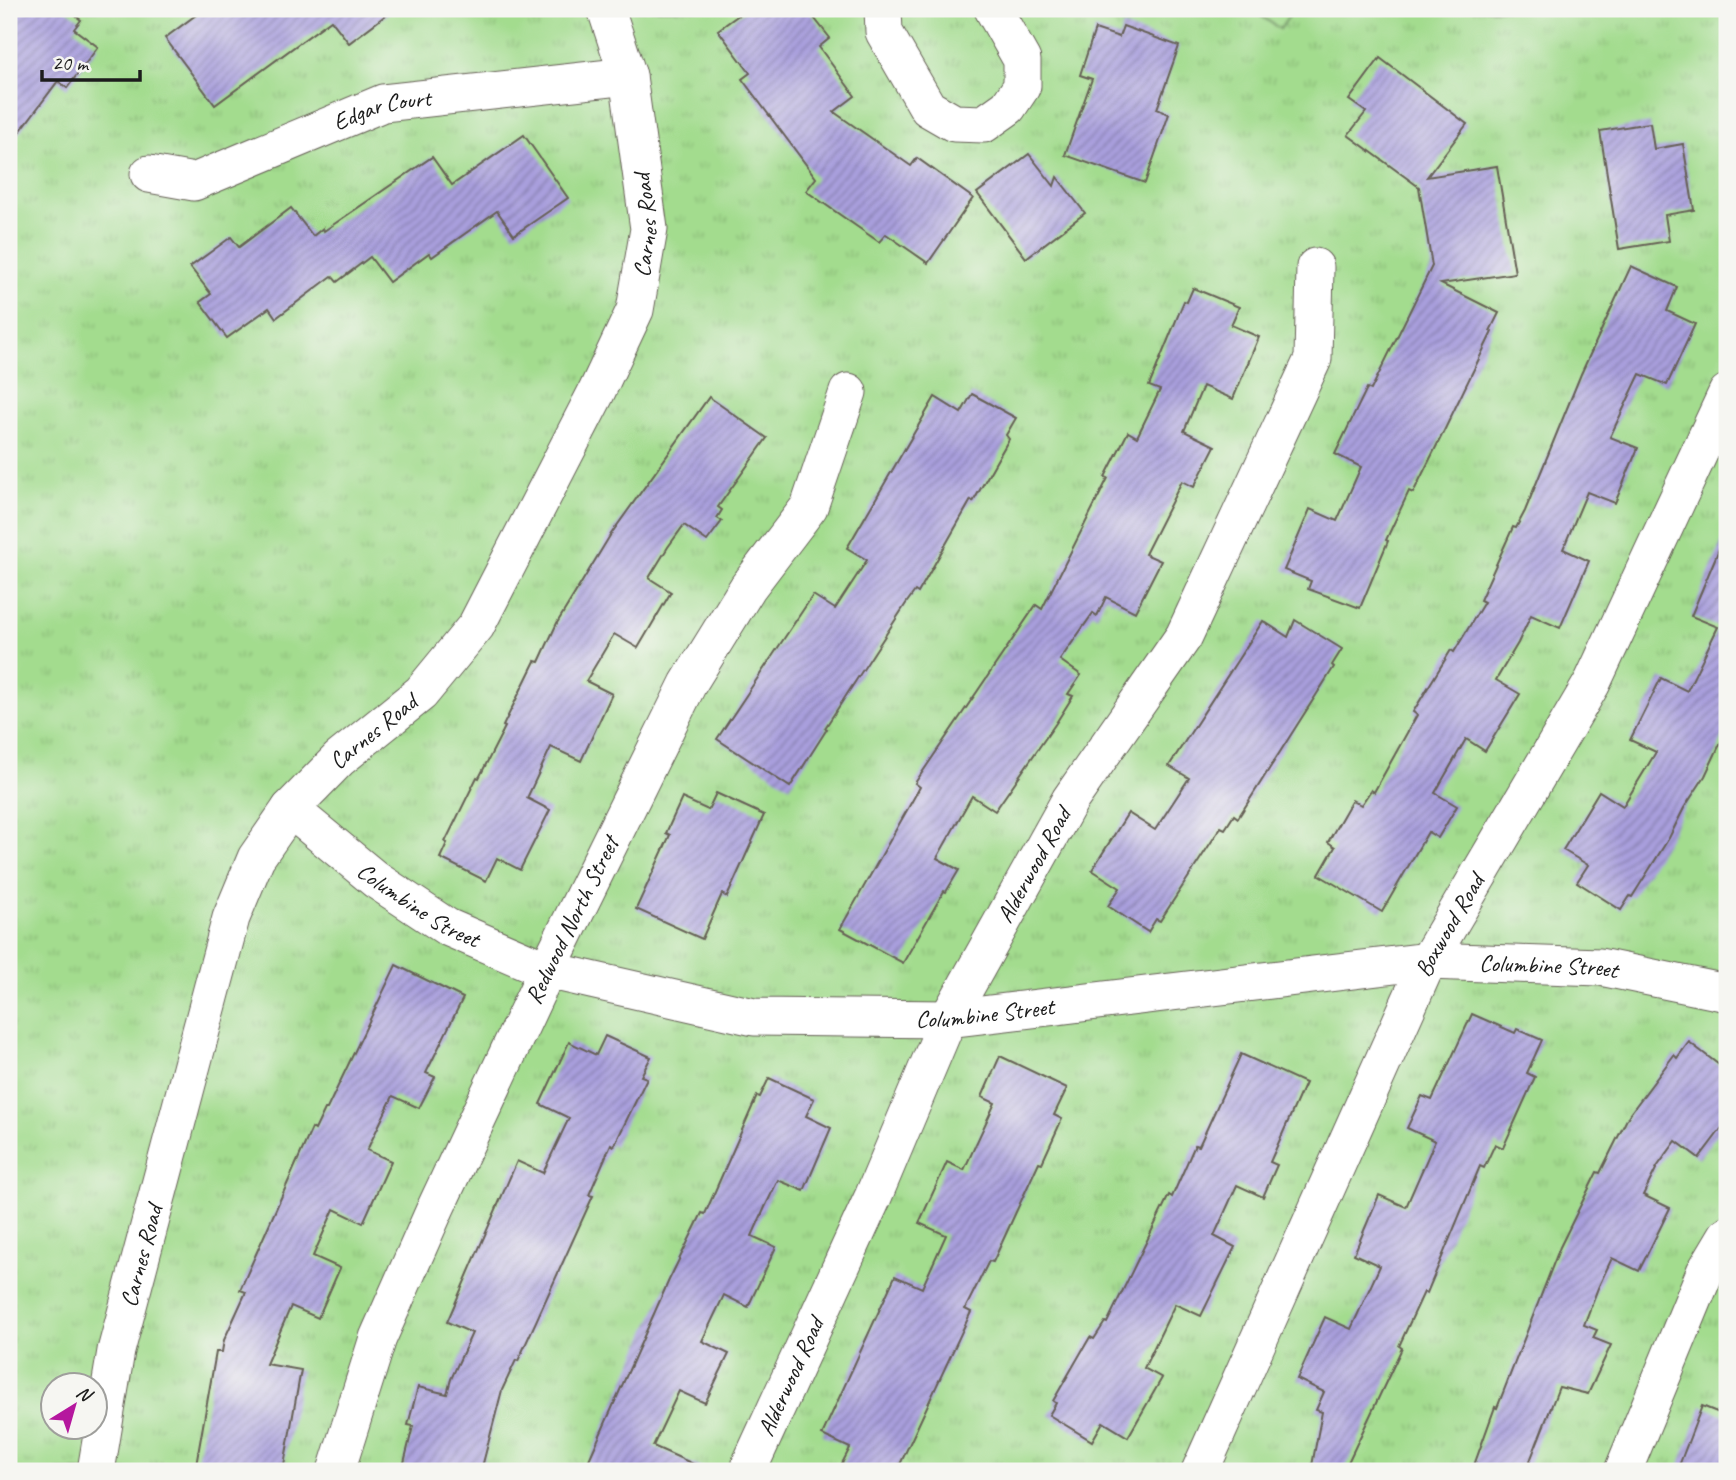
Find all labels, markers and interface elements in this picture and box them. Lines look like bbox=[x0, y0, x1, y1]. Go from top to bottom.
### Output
scale bar bbox=[42, 38, 140, 82]
text: 20 m bbox=[52, 50, 90, 76]
street label: Edgar Court bbox=[328, 83, 434, 137]
street label: Carnes Road bbox=[626, 168, 664, 279]
street label: Carnes Road bbox=[322, 685, 426, 775]
street label: Alderwood Road bbox=[990, 799, 1079, 928]
street label: Redwood North Street bbox=[518, 829, 627, 1009]
street label: Columbine Street bbox=[351, 856, 486, 955]
street label: Boxwood Road bbox=[1408, 866, 1493, 981]
street label: Columbine Street bbox=[1479, 948, 1623, 986]
street label: Columbine Street bbox=[916, 991, 1058, 1034]
street label: Carnes Road bbox=[113, 1198, 170, 1310]
street label: Alderwood Road bbox=[751, 1310, 832, 1441]
north arrow bbox=[38, 1372, 108, 1442]
text: N bbox=[72, 1380, 98, 1408]

